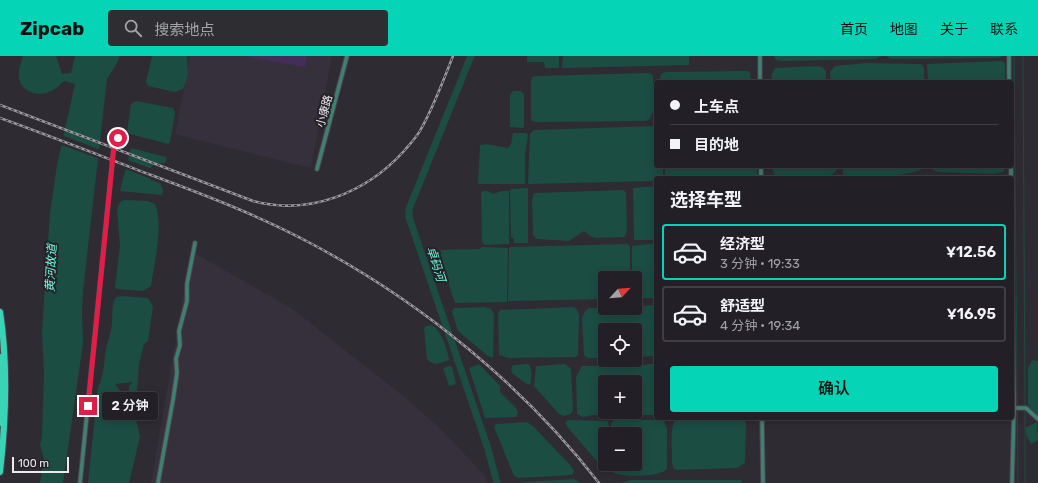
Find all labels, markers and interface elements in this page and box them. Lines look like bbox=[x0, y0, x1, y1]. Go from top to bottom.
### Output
search box bbox=[108, 10, 388, 46]
text: Zipcab bbox=[20, 17, 84, 40]
icon: search bbox=[122, 17, 144, 39]
text: 搜索地点 bbox=[154, 21, 214, 39]
text: 首页 bbox=[840, 21, 868, 38]
text: 地图 bbox=[890, 21, 918, 38]
text: 关于 bbox=[940, 21, 968, 38]
text: 联系 bbox=[990, 21, 1018, 38]
street label: 小康路 bbox=[314, 94, 335, 129]
text: 上车点 bbox=[694, 98, 739, 116]
route start bbox=[109, 129, 127, 147]
text: 目的地 bbox=[694, 136, 739, 154]
text: 选择车型 bbox=[670, 189, 742, 211]
icon: car bbox=[672, 234, 708, 270]
text: 经济型 bbox=[720, 235, 765, 253]
water label: 黄河故道 bbox=[43, 242, 59, 292]
text: ¥12.56 bbox=[946, 243, 996, 261]
water label: 卓码河 bbox=[424, 245, 449, 285]
text: 3 分钟 · 19:33 bbox=[720, 256, 800, 271]
north arrow bbox=[598, 271, 642, 315]
map controls bbox=[598, 271, 642, 471]
icon: car bbox=[672, 296, 708, 332]
text: 舒适型 bbox=[720, 297, 765, 315]
text: ¥16.95 bbox=[947, 305, 996, 323]
text: 4 分钟 · 19:34 bbox=[720, 318, 800, 333]
button: locate bbox=[598, 323, 642, 367]
button: 确认 bbox=[670, 366, 998, 412]
button: + bbox=[598, 375, 642, 419]
callout: 2 分钟 bbox=[102, 392, 158, 420]
route end bbox=[79, 397, 97, 415]
text: 2 分钟 bbox=[111, 398, 149, 413]
button: − bbox=[598, 427, 642, 471]
scale bar bbox=[12, 455, 69, 474]
text: 100 m bbox=[18, 457, 49, 470]

